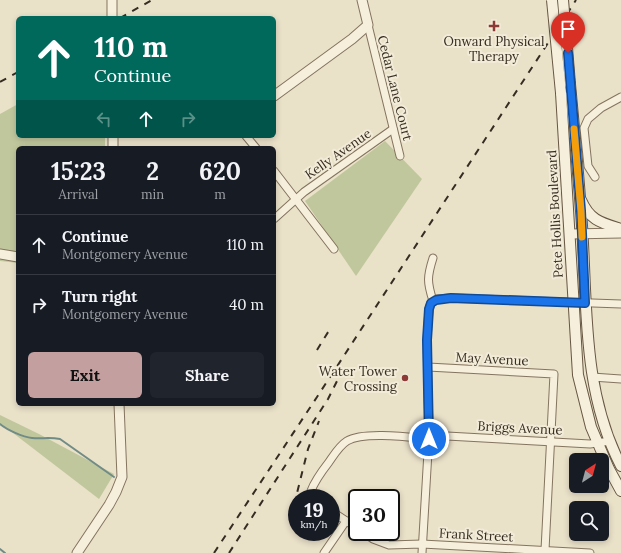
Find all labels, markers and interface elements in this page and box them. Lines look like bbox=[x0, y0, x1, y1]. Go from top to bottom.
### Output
pin bbox=[551, 12, 585, 53]
icon: arrive bbox=[557, 18, 579, 40]
marker: Onward Physical Therapy bbox=[488, 20, 500, 32]
text: 110 m bbox=[94, 29, 168, 65]
icon: ahead bbox=[28, 32, 80, 84]
place label: Onward Physical Therapy bbox=[444, 33, 545, 65]
street label: Cedar Lane Court bbox=[374, 34, 416, 142]
text: Continue bbox=[94, 64, 171, 87]
icon: left bbox=[93, 108, 115, 130]
icon: ahead bbox=[135, 108, 157, 130]
icon: right bbox=[177, 108, 199, 130]
street label: Kelly Avenue bbox=[302, 125, 374, 183]
street label: Pete Hollis Boulevard bbox=[543, 149, 567, 278]
text: 15:23 bbox=[51, 156, 106, 187]
text: 2 bbox=[146, 156, 159, 187]
text: 620 bbox=[199, 156, 241, 187]
text: Arrival bbox=[59, 186, 98, 203]
text: min bbox=[141, 186, 164, 203]
text: m bbox=[214, 186, 226, 203]
text: Continue bbox=[62, 227, 128, 246]
icon: ahead bbox=[28, 234, 50, 256]
text: 110 m bbox=[226, 235, 264, 254]
text: Montgomery Avenue bbox=[62, 246, 188, 263]
text: Turn right bbox=[62, 287, 138, 306]
icon: right bbox=[28, 294, 50, 316]
text: 40 m bbox=[229, 295, 264, 314]
text: Montgomery Avenue bbox=[62, 306, 188, 323]
street label: May Avenue bbox=[455, 349, 529, 369]
button: Exit bbox=[28, 352, 142, 398]
button: Share bbox=[150, 352, 264, 398]
place label: Water Tower Crossing bbox=[319, 363, 398, 395]
marker: Water Tower Crossing bbox=[400, 373, 410, 383]
street label: Briggs Avenue bbox=[477, 417, 563, 439]
position arrow bbox=[408, 418, 450, 460]
north arrow bbox=[569, 453, 609, 493]
map controls bbox=[569, 453, 609, 541]
speed limit sign: 30 bbox=[348, 489, 400, 541]
text: 19 bbox=[304, 497, 324, 522]
button: search bbox=[569, 501, 609, 541]
text: km/h bbox=[300, 518, 328, 531]
street label: Frank Street bbox=[438, 525, 514, 545]

